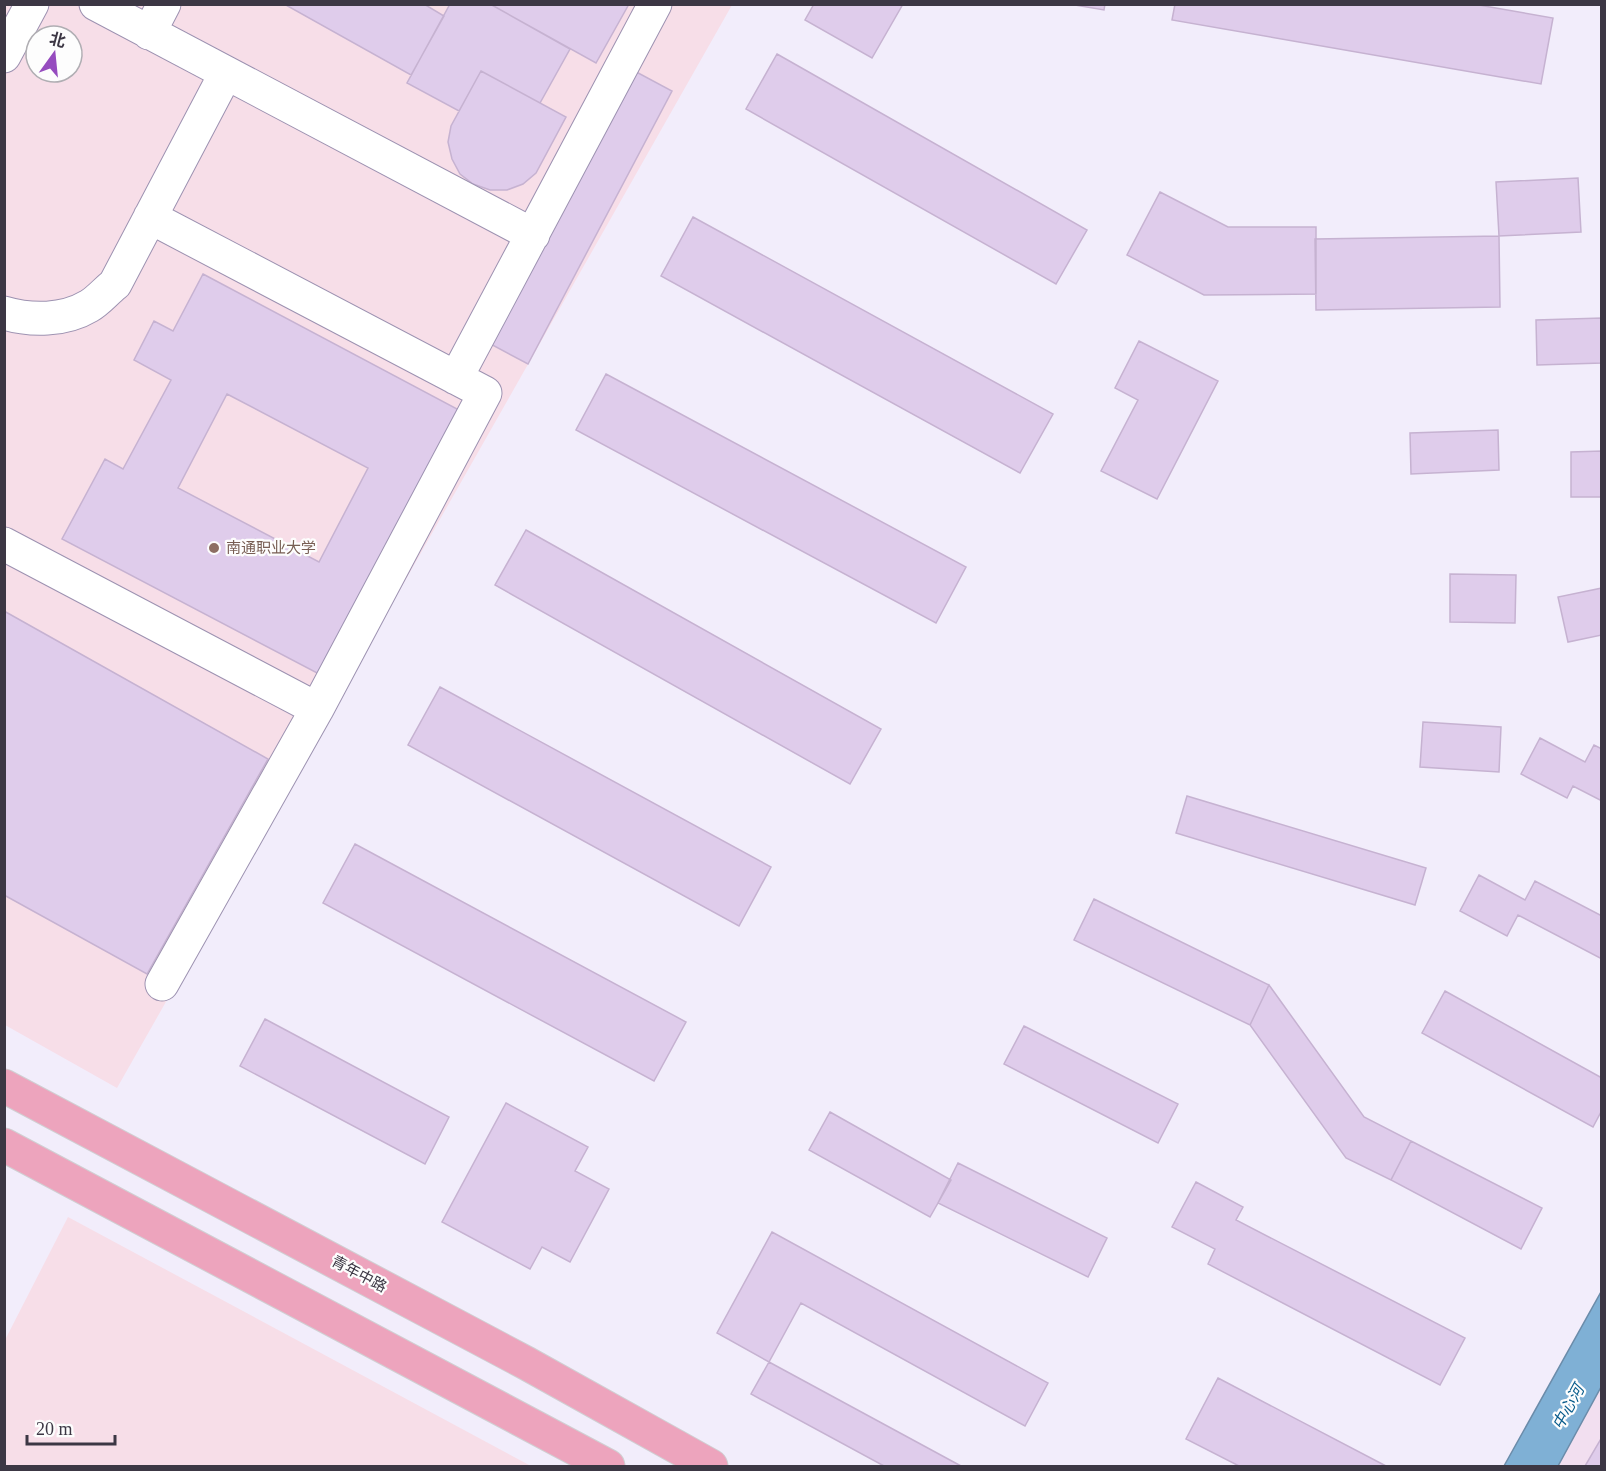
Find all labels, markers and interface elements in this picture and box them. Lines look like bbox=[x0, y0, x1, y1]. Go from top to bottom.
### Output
north arrow bbox=[24, 24, 84, 84]
text: 北 bbox=[48, 30, 68, 50]
place label: 南通职业大学 bbox=[226, 540, 316, 556]
marker: 南通职业大学 bbox=[207, 541, 221, 555]
street label: 青年中路 bbox=[329, 1253, 389, 1295]
water label: 中心河 bbox=[1549, 1379, 1589, 1432]
scale bar bbox=[27, 1408, 116, 1446]
text: 20 m bbox=[36, 1419, 73, 1439]

